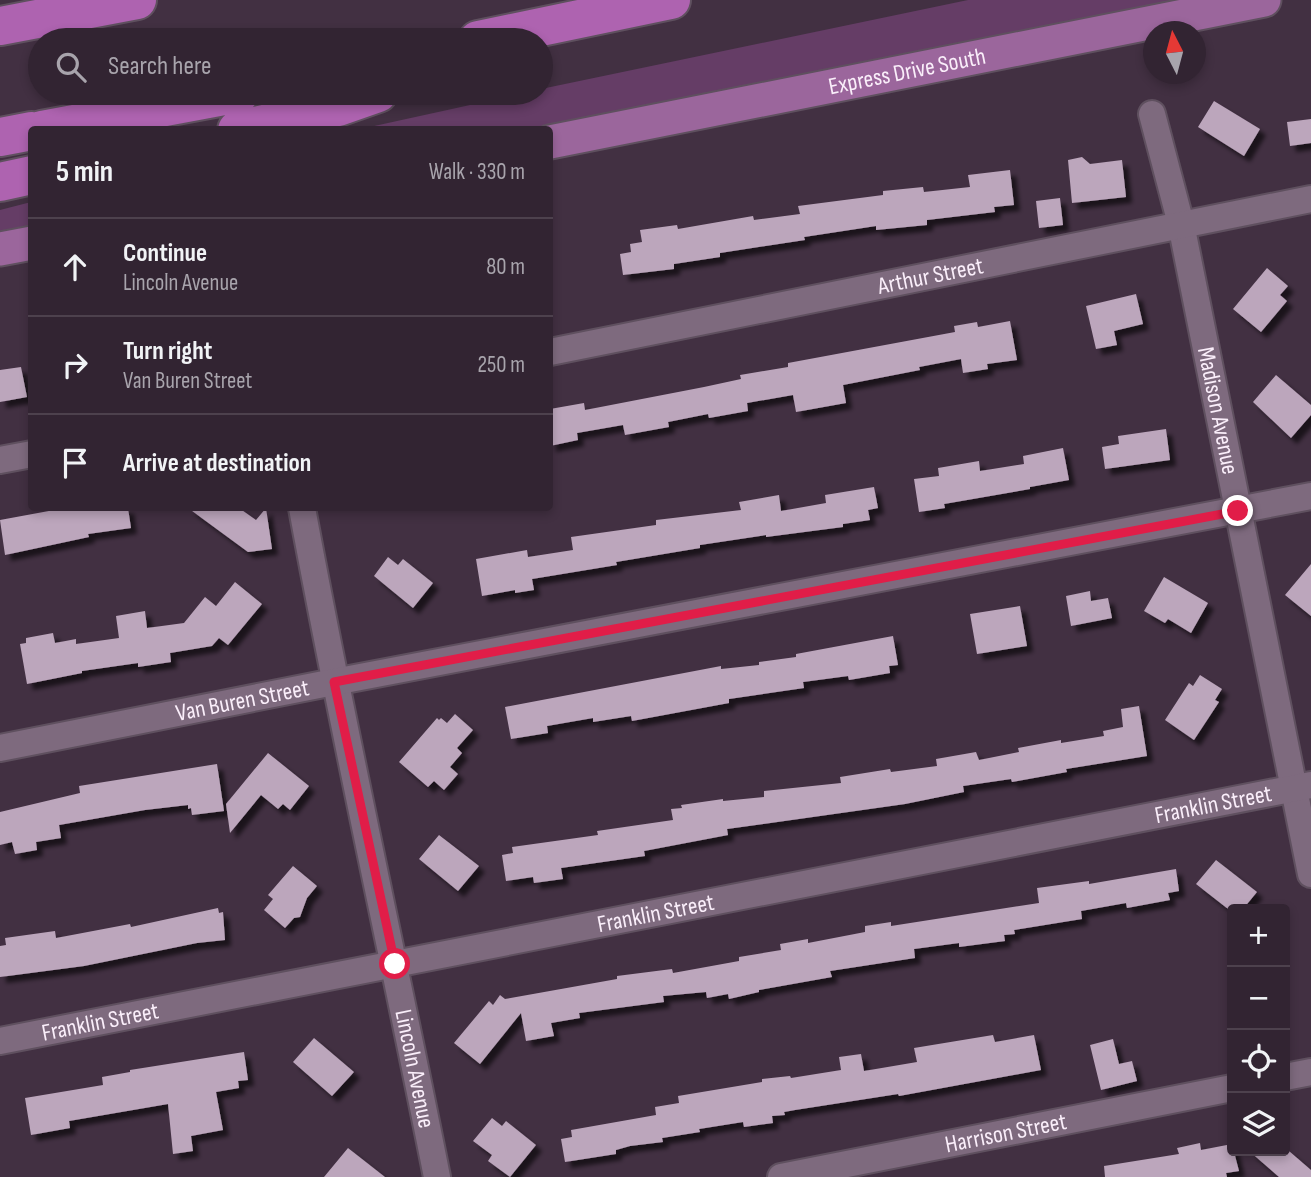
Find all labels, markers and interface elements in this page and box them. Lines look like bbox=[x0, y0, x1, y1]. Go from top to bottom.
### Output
north arrow bbox=[1143, 21, 1206, 84]
search box bbox=[28, 28, 553, 105]
street label: Express Drive South bbox=[826, 42, 988, 101]
icon: search bbox=[52, 48, 90, 86]
text: Search here bbox=[108, 51, 211, 82]
text: 5 min bbox=[56, 154, 113, 190]
text: Walk · 330 m bbox=[429, 158, 525, 186]
text: Continue bbox=[123, 238, 207, 269]
icon: ahead bbox=[56, 248, 94, 286]
street label: Arthur Street bbox=[874, 251, 986, 301]
text: 80 m bbox=[486, 253, 525, 281]
text: Lincoln Avenue bbox=[123, 269, 238, 297]
text: Turn right bbox=[123, 336, 212, 367]
street label: Madison Avenue bbox=[1191, 344, 1245, 477]
icon: right bbox=[56, 346, 94, 384]
text: 250 m bbox=[478, 351, 525, 379]
text: Van Buren Street bbox=[123, 367, 252, 395]
icon: arrive bbox=[56, 444, 94, 482]
text: Arrive at destination bbox=[123, 448, 311, 479]
route end bbox=[1222, 495, 1253, 526]
street label: Van Buren Street bbox=[173, 673, 312, 728]
street label: Franklin Street bbox=[1152, 779, 1274, 830]
street label: Franklin Street bbox=[595, 888, 717, 939]
map controls bbox=[1227, 904, 1290, 1156]
button: + bbox=[1227, 904, 1290, 967]
route start bbox=[379, 948, 410, 979]
button: − bbox=[1227, 967, 1290, 1030]
street label: Franklin Street bbox=[39, 996, 161, 1048]
street label: Lincoln Avenue bbox=[388, 1007, 441, 1131]
button: locate bbox=[1227, 1030, 1290, 1093]
button: layers bbox=[1227, 1093, 1290, 1156]
street label: Harrison Street bbox=[943, 1107, 1069, 1159]

